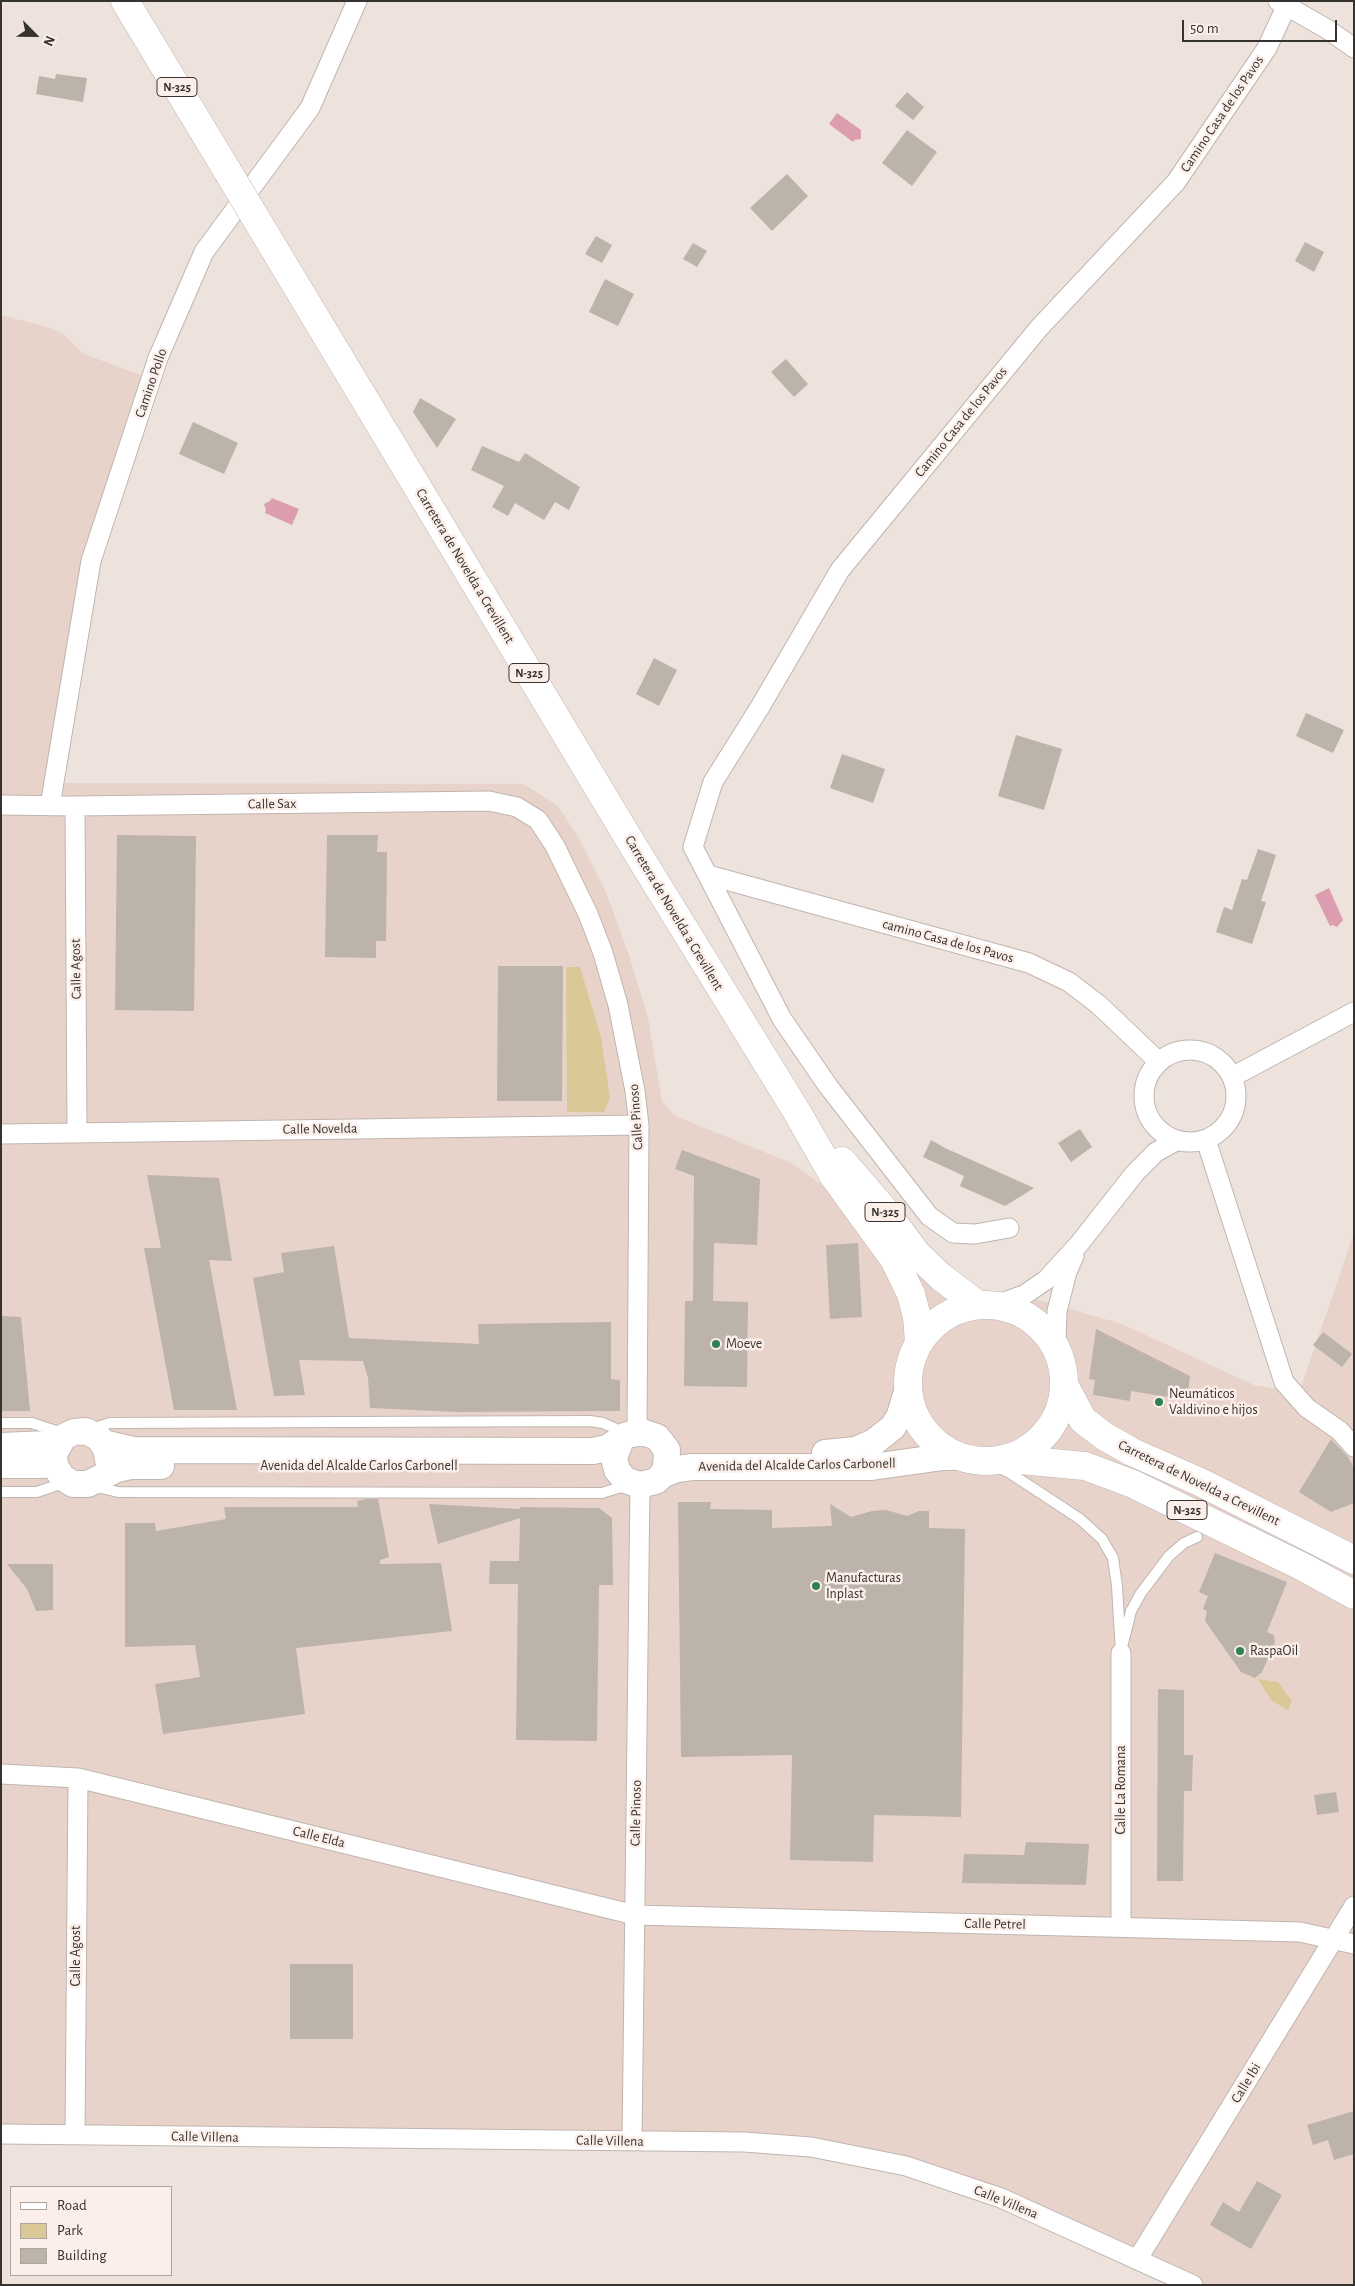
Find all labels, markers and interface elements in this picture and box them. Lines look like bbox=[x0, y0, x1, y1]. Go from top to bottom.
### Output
north arrow bbox=[10, 10, 60, 60]
scale bar bbox=[1185, 10, 1340, 42]
text: 50 m bbox=[1190, 21, 1219, 36]
text: N bbox=[40, 34, 57, 48]
street label: Camino Casa de los Pavos bbox=[1177, 52, 1267, 176]
road number: N-325 bbox=[157, 77, 197, 96]
street label: Camino Pollo bbox=[131, 346, 171, 420]
street label: Camino Casa de los Pavos bbox=[911, 363, 1011, 481]
street label: Carretera de Novelda a Crevillent bbox=[412, 486, 518, 646]
road number: N-325 bbox=[509, 664, 549, 682]
street label: Calle Sax bbox=[248, 795, 296, 813]
street label: Carretera de Novelda a Crevillent bbox=[621, 833, 727, 993]
street label: camino Casa de los Pavos bbox=[881, 915, 1015, 967]
street label: Calle Agost bbox=[67, 938, 85, 1000]
street label: Calle Pinoso bbox=[625, 1083, 647, 1151]
street label: Calle Novelda bbox=[282, 1120, 358, 1138]
road number: N-325 bbox=[865, 1202, 905, 1222]
place label: Moeve bbox=[726, 1336, 762, 1352]
marker: Moeve bbox=[710, 1338, 722, 1350]
place label: Neumáticos Valdivino e hijos bbox=[1169, 1386, 1258, 1418]
marker: Neumáticos Valdivino e hijos bbox=[1153, 1396, 1165, 1408]
street label: Carretera de Novelda a Crevillent bbox=[1115, 1436, 1283, 1530]
street label: Avenida del Alcalde Carlos Carbonell bbox=[698, 1455, 896, 1475]
street label: Avenida del Alcalde Carlos Carbonell bbox=[260, 1458, 458, 1474]
road number: N-325 bbox=[1167, 1500, 1207, 1520]
place label: Manufacturas Inplast bbox=[826, 1570, 901, 1602]
marker: Manufacturas Inplast bbox=[810, 1580, 822, 1592]
place label: RaspaOil bbox=[1250, 1643, 1298, 1659]
marker: RaspaOil bbox=[1234, 1645, 1246, 1657]
street label: Calle La Romana bbox=[1113, 1745, 1129, 1835]
street label: Calle Pinoso bbox=[627, 1780, 645, 1846]
street label: Calle Elda bbox=[291, 1822, 347, 1852]
street label: Calle Petrel bbox=[964, 1915, 1026, 1933]
street label: Calle Agost bbox=[68, 1926, 84, 1986]
street label: Calle Ibi bbox=[1228, 2060, 1264, 2106]
street label: Calle Villena bbox=[171, 2128, 239, 2146]
street label: Calle Villena bbox=[576, 2132, 644, 2150]
street label: Calle Villena bbox=[971, 2182, 1041, 2222]
legend bbox=[10, 2186, 172, 2276]
text: Road bbox=[57, 2198, 87, 2213]
text: Park bbox=[57, 2223, 83, 2238]
text: Building bbox=[57, 2248, 107, 2263]

